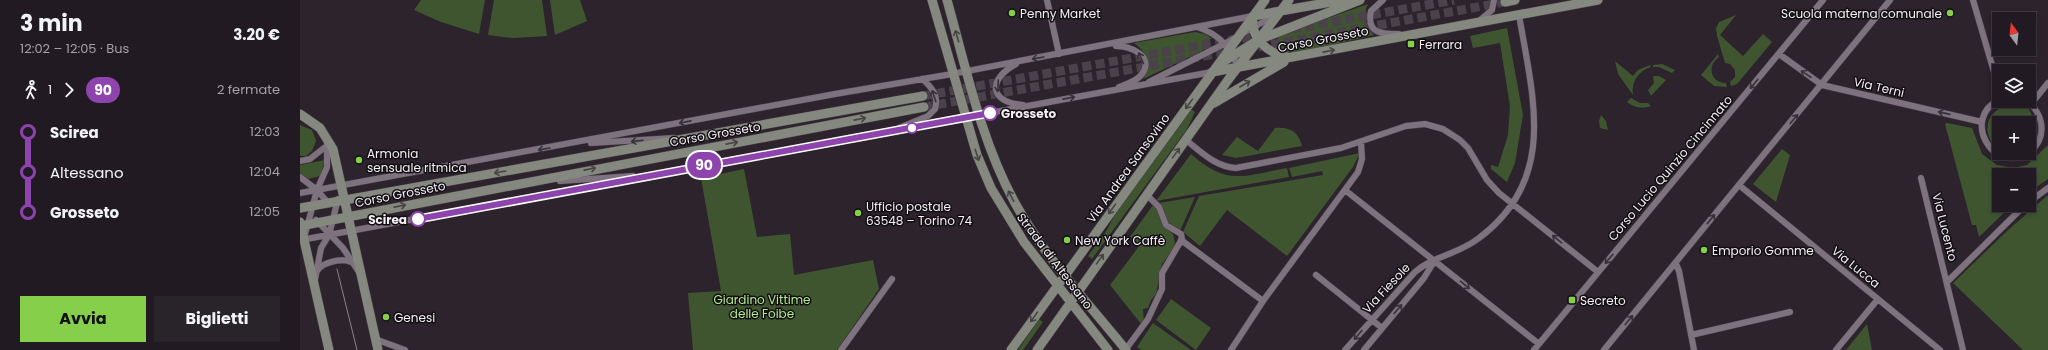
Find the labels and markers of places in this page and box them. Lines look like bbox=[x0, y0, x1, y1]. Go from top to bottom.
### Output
place label: Penny Market bbox=[1020, 5, 1101, 22]
place label: Scuola materna comunale bbox=[1781, 5, 1942, 22]
marker: Penny Market bbox=[1007, 8, 1017, 18]
marker: Scuola materna comunale bbox=[1945, 8, 1955, 18]
place label: Ferrara bbox=[1419, 36, 1462, 53]
marker: Ferrara bbox=[1406, 39, 1416, 49]
marker: Grosseto bbox=[982, 105, 998, 121]
place label: Grosseto bbox=[1001, 105, 1057, 122]
unlabelled marker bbox=[906, 122, 918, 134]
place label: Armonia sensuale ritmica bbox=[367, 145, 467, 176]
marker: Armonia sensuale ritmica bbox=[354, 155, 364, 165]
place label: Ufficio postale 63548 – Torino 74 bbox=[866, 198, 973, 229]
marker: Ufficio postale 63548 – Torino 74 bbox=[853, 208, 863, 218]
place label: Scirea bbox=[368, 211, 407, 228]
marker: Scirea bbox=[410, 211, 426, 227]
place label: New York Caffè bbox=[1075, 232, 1165, 249]
marker: New York Caffè bbox=[1062, 235, 1072, 245]
place label: Emporio Gomme bbox=[1712, 242, 1814, 259]
marker: Emporio Gomme bbox=[1699, 245, 1709, 255]
place label: Secreto bbox=[1580, 292, 1626, 309]
marker: Secreto bbox=[1567, 295, 1577, 305]
place label: Genesi bbox=[394, 309, 435, 326]
marker: Genesi bbox=[381, 312, 391, 322]

